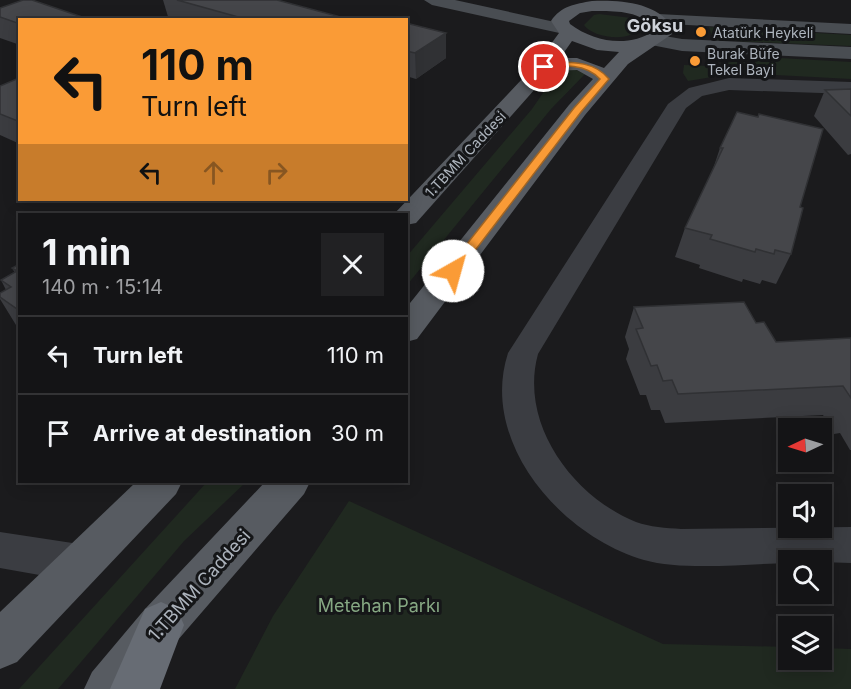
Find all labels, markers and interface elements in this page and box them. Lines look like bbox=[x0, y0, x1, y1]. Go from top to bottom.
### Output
district label: Göksu bbox=[627, 15, 683, 36]
place label: Atatürk Heykeli bbox=[713, 24, 813, 41]
marker: Atatürk Heykeli bbox=[694, 25, 708, 39]
text: 110 m bbox=[141, 39, 254, 90]
pin bbox=[518, 41, 569, 92]
icon: left bbox=[42, 42, 120, 120]
place label: Burak Büfe Tekel Bayi bbox=[707, 45, 780, 78]
icon: arrive bbox=[527, 50, 560, 83]
marker: Burak Büfe Tekel Bayi bbox=[688, 54, 702, 68]
text: Turn left bbox=[141, 90, 247, 123]
street label: 1.TBMM Caddesi bbox=[421, 108, 509, 200]
icon: left bbox=[134, 156, 167, 189]
icon: ahead bbox=[197, 156, 230, 189]
icon: right bbox=[260, 156, 293, 189]
text: 1 min bbox=[42, 230, 131, 274]
button: close bbox=[321, 233, 384, 296]
position arrow bbox=[421, 239, 485, 303]
text: 140 m · 15:14 bbox=[42, 275, 163, 299]
icon: left bbox=[42, 339, 75, 372]
text: Turn left bbox=[93, 342, 183, 368]
text: 110 m bbox=[327, 342, 384, 368]
icon: arrive bbox=[42, 417, 75, 450]
north arrow bbox=[778, 418, 832, 472]
map controls bbox=[778, 418, 832, 670]
text: Arrive at destination bbox=[93, 420, 312, 446]
text: 30 m bbox=[331, 420, 384, 446]
button: sound bbox=[778, 484, 832, 538]
street label: 1.TBMM Caddesi bbox=[144, 525, 254, 645]
button: search bbox=[778, 550, 832, 604]
park label: Metehan Parkı bbox=[318, 595, 440, 616]
button: layers bbox=[778, 616, 832, 670]

